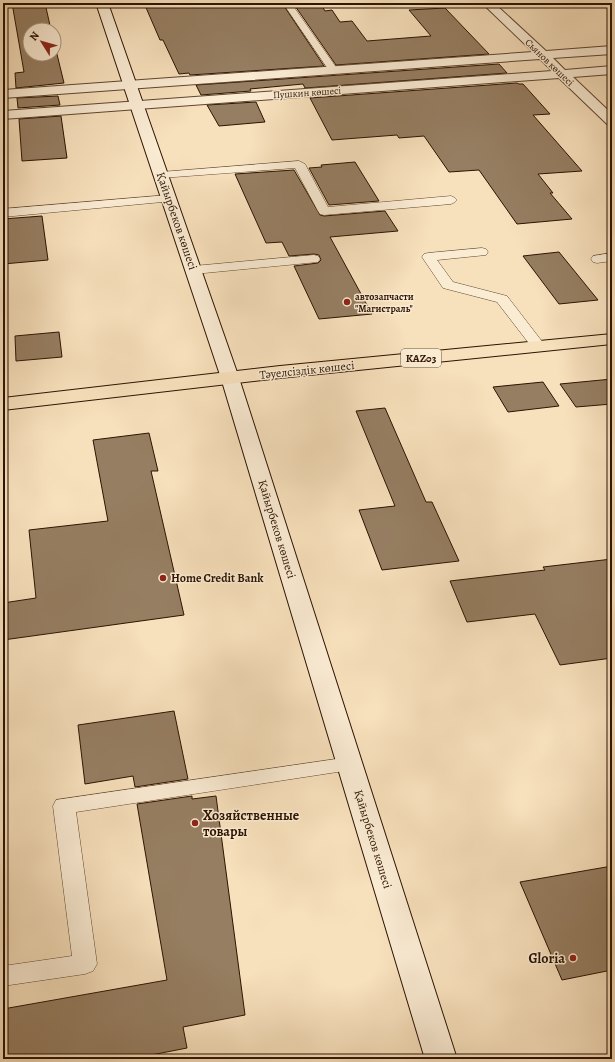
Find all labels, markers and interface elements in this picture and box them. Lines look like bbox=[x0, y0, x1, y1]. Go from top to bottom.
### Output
north arrow bbox=[22, 22, 62, 62]
text: N bbox=[26, 29, 43, 44]
street label: Сьянов көшесі bbox=[523, 36, 577, 89]
street label: Пушкин көшесі bbox=[272, 84, 342, 101]
street label: Қайырбеков көшесі bbox=[153, 170, 201, 272]
place label: автозапчасти "Магистраль" bbox=[355, 290, 414, 315]
marker: автозапчасти "Магистраль" bbox=[342, 297, 352, 307]
road number: KАZ03 bbox=[401, 349, 441, 367]
street label: Тәуелсіздік көшесі bbox=[259, 357, 355, 383]
street label: Қайырбеков көшесі bbox=[254, 478, 300, 580]
place label: Home Credit Bank bbox=[171, 570, 264, 586]
marker: Home Credit Bank bbox=[158, 573, 168, 583]
street label: Қайырбеков көшесі bbox=[350, 788, 396, 890]
place label: Хозяйственные товары bbox=[203, 806, 300, 841]
marker: Хозяйственные товары bbox=[190, 818, 200, 828]
place label: Gloria bbox=[528, 949, 565, 968]
marker: Gloria bbox=[568, 953, 578, 963]

